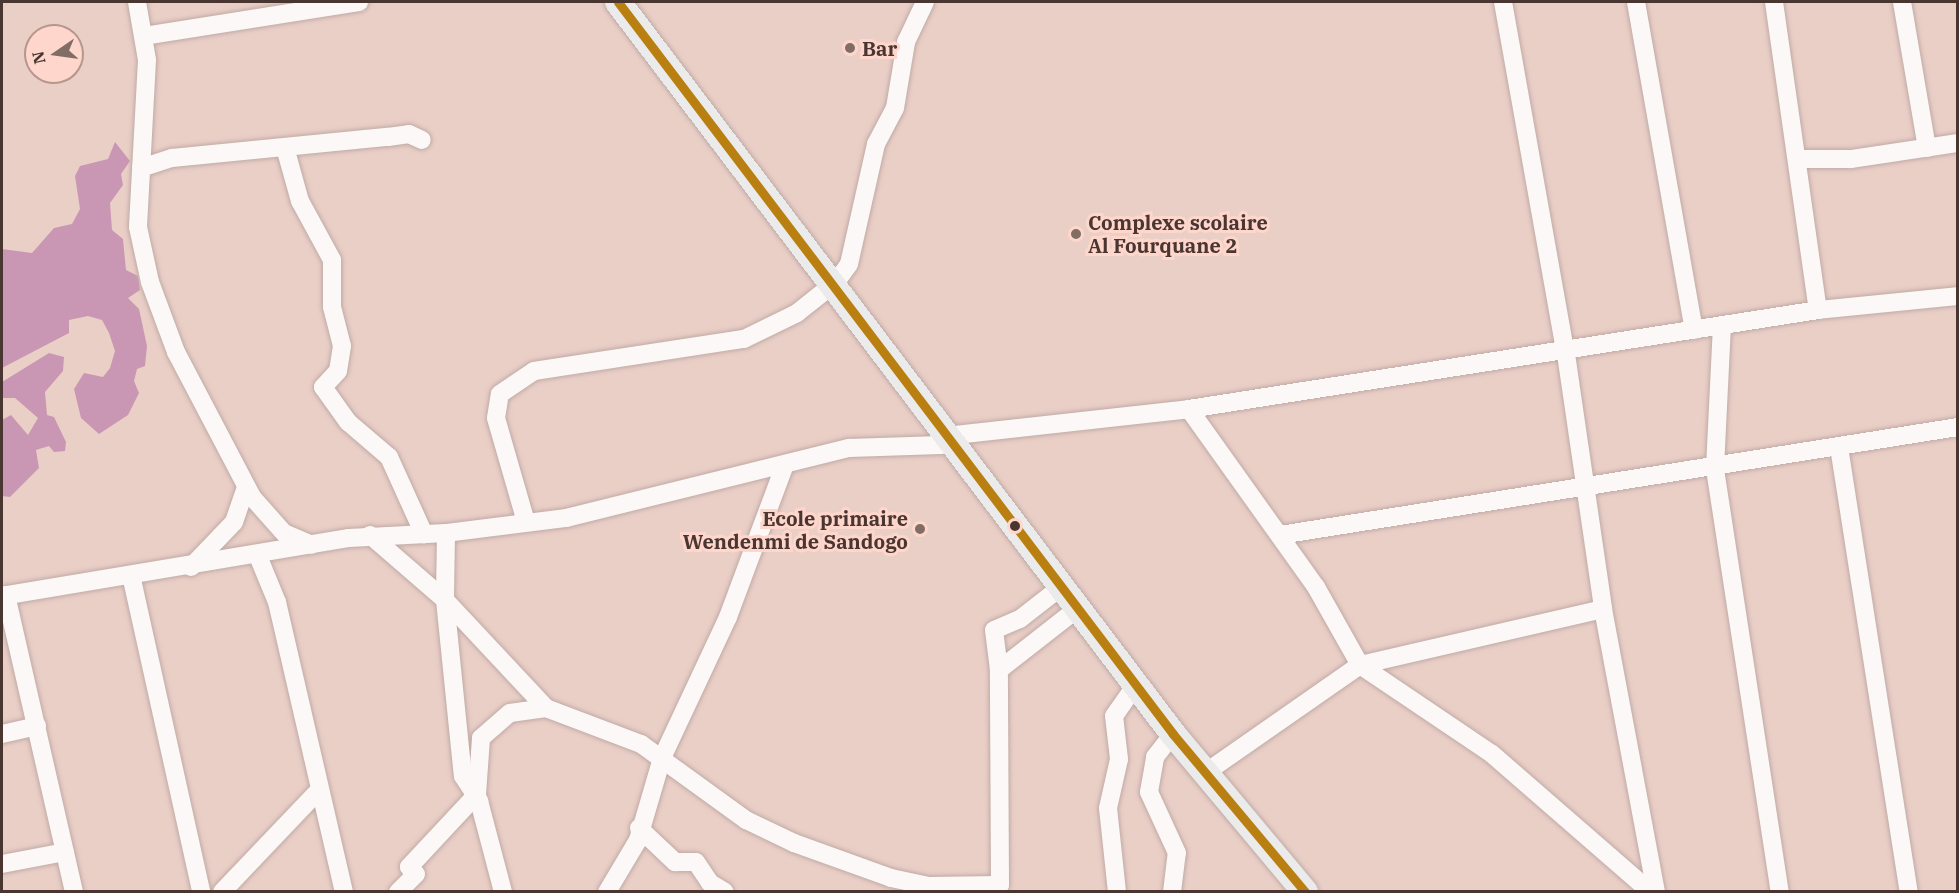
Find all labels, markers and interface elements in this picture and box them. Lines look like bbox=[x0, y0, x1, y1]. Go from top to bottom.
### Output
north arrow bbox=[24, 24, 84, 84]
place label: Bar bbox=[862, 36, 897, 60]
marker: Bar bbox=[843, 41, 857, 55]
text: N bbox=[27, 49, 50, 66]
place label: Complexe scolaire Al Fourquane 2 bbox=[1088, 210, 1268, 257]
marker: Complexe scolaire Al Fourquane 2 bbox=[1069, 227, 1083, 241]
place label: Ecole primaire Wendenmi de Sandogo bbox=[683, 506, 908, 553]
unlabelled marker bbox=[1009, 520, 1021, 532]
marker: Ecole primaire Wendenmi de Sandogo bbox=[913, 522, 927, 536]

